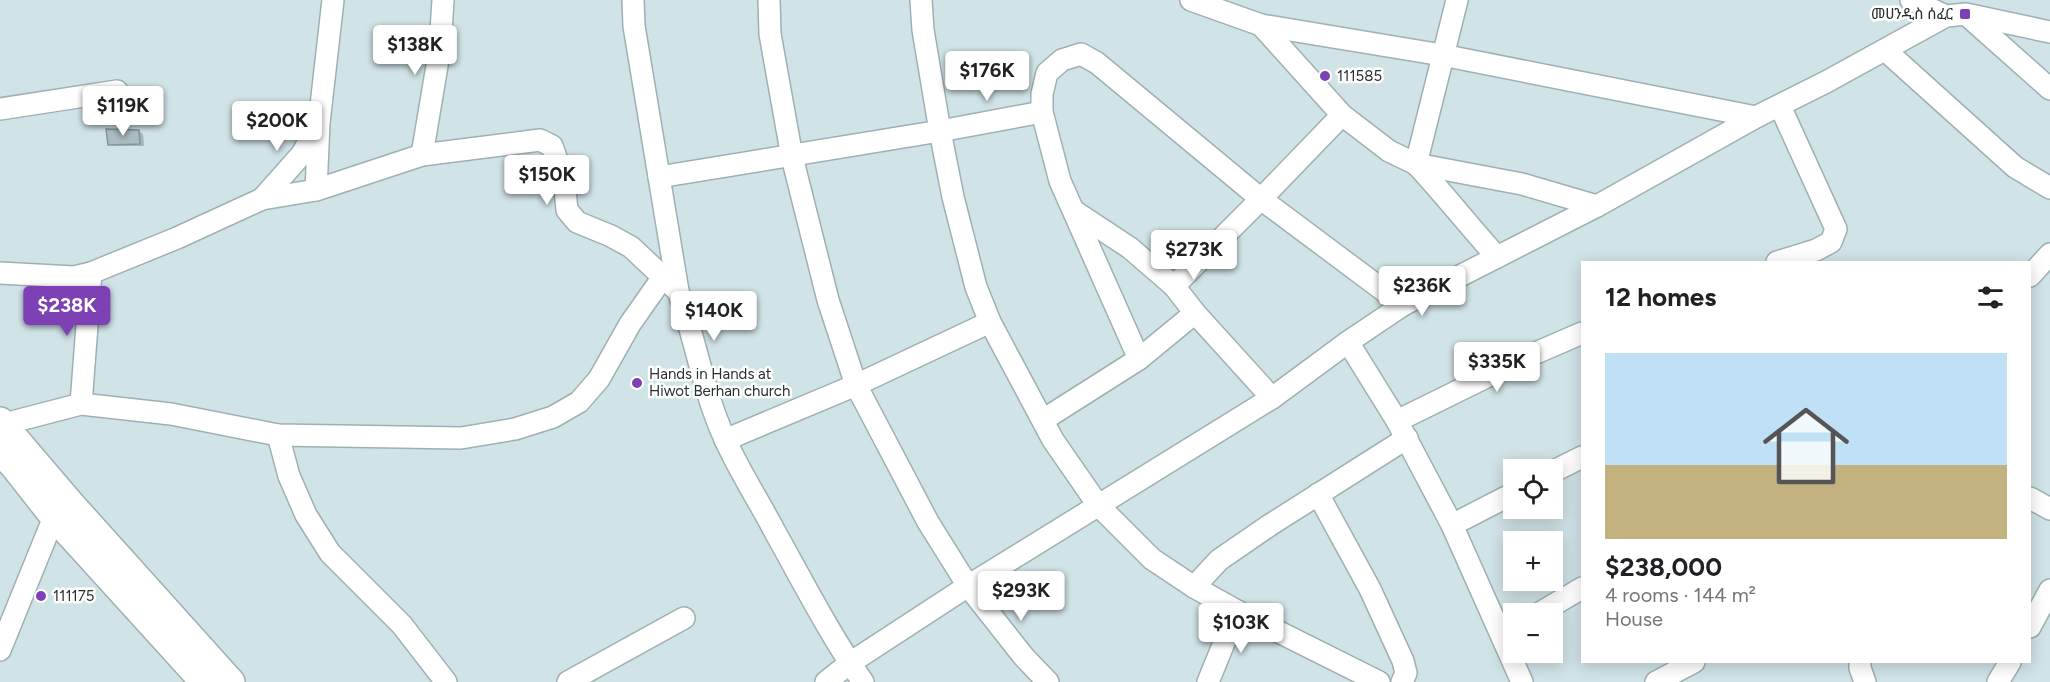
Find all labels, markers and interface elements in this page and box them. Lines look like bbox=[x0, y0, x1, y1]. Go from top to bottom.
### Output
place label: መሀንዲስ ሰፈር bbox=[1871, 5, 1953, 23]
marker: መሀንዲስ ሰፈር bbox=[1958, 7, 1972, 21]
pin: $138K bbox=[373, 25, 457, 76]
text: $138K bbox=[387, 32, 443, 56]
pin: $176K bbox=[945, 51, 1029, 102]
text: $176K bbox=[959, 58, 1015, 82]
place label: 111585 bbox=[1337, 67, 1382, 85]
marker: 111585 bbox=[1318, 69, 1332, 83]
pin: $119K bbox=[81, 86, 165, 137]
text: $119K bbox=[97, 93, 149, 117]
pin: $200K bbox=[235, 101, 319, 152]
text: $200K bbox=[246, 108, 308, 132]
pin: $150K bbox=[505, 155, 589, 206]
text: $150K bbox=[518, 162, 576, 186]
pin: $273K bbox=[1152, 230, 1236, 281]
text: $273K bbox=[1165, 237, 1223, 261]
pin: $236K bbox=[1380, 266, 1464, 317]
text: $236K bbox=[1393, 273, 1451, 297]
text: 12 homes bbox=[1605, 281, 1716, 313]
icon: filters bbox=[1974, 281, 2007, 314]
pin: $238K bbox=[25, 286, 109, 337]
pin: $140K bbox=[672, 291, 756, 342]
text: $238K bbox=[37, 293, 97, 317]
text: $140K bbox=[685, 298, 743, 322]
pin: $335K bbox=[1455, 342, 1539, 393]
text: $335K bbox=[1468, 349, 1526, 373]
place label: Hands in Hands at Hiwot Berhan church bbox=[649, 365, 790, 400]
marker: Hands in Hands at Hiwot Berhan church bbox=[630, 376, 644, 390]
icon: home bbox=[1752, 392, 1860, 500]
map controls bbox=[1503, 459, 1563, 663]
button: locate bbox=[1503, 459, 1563, 519]
button: + bbox=[1503, 531, 1563, 591]
text: $238,000 bbox=[1605, 551, 1722, 583]
pin: $293K bbox=[979, 571, 1063, 622]
text: $293K bbox=[992, 578, 1050, 602]
text: 4 rooms · 144 m² bbox=[1605, 583, 1756, 607]
place label: 111175 bbox=[53, 587, 94, 605]
marker: 111175 bbox=[34, 589, 48, 603]
pin: $103K bbox=[1199, 603, 1283, 654]
button: − bbox=[1503, 603, 1563, 663]
text: House bbox=[1605, 607, 1663, 631]
text: $103K bbox=[1213, 610, 1269, 634]

